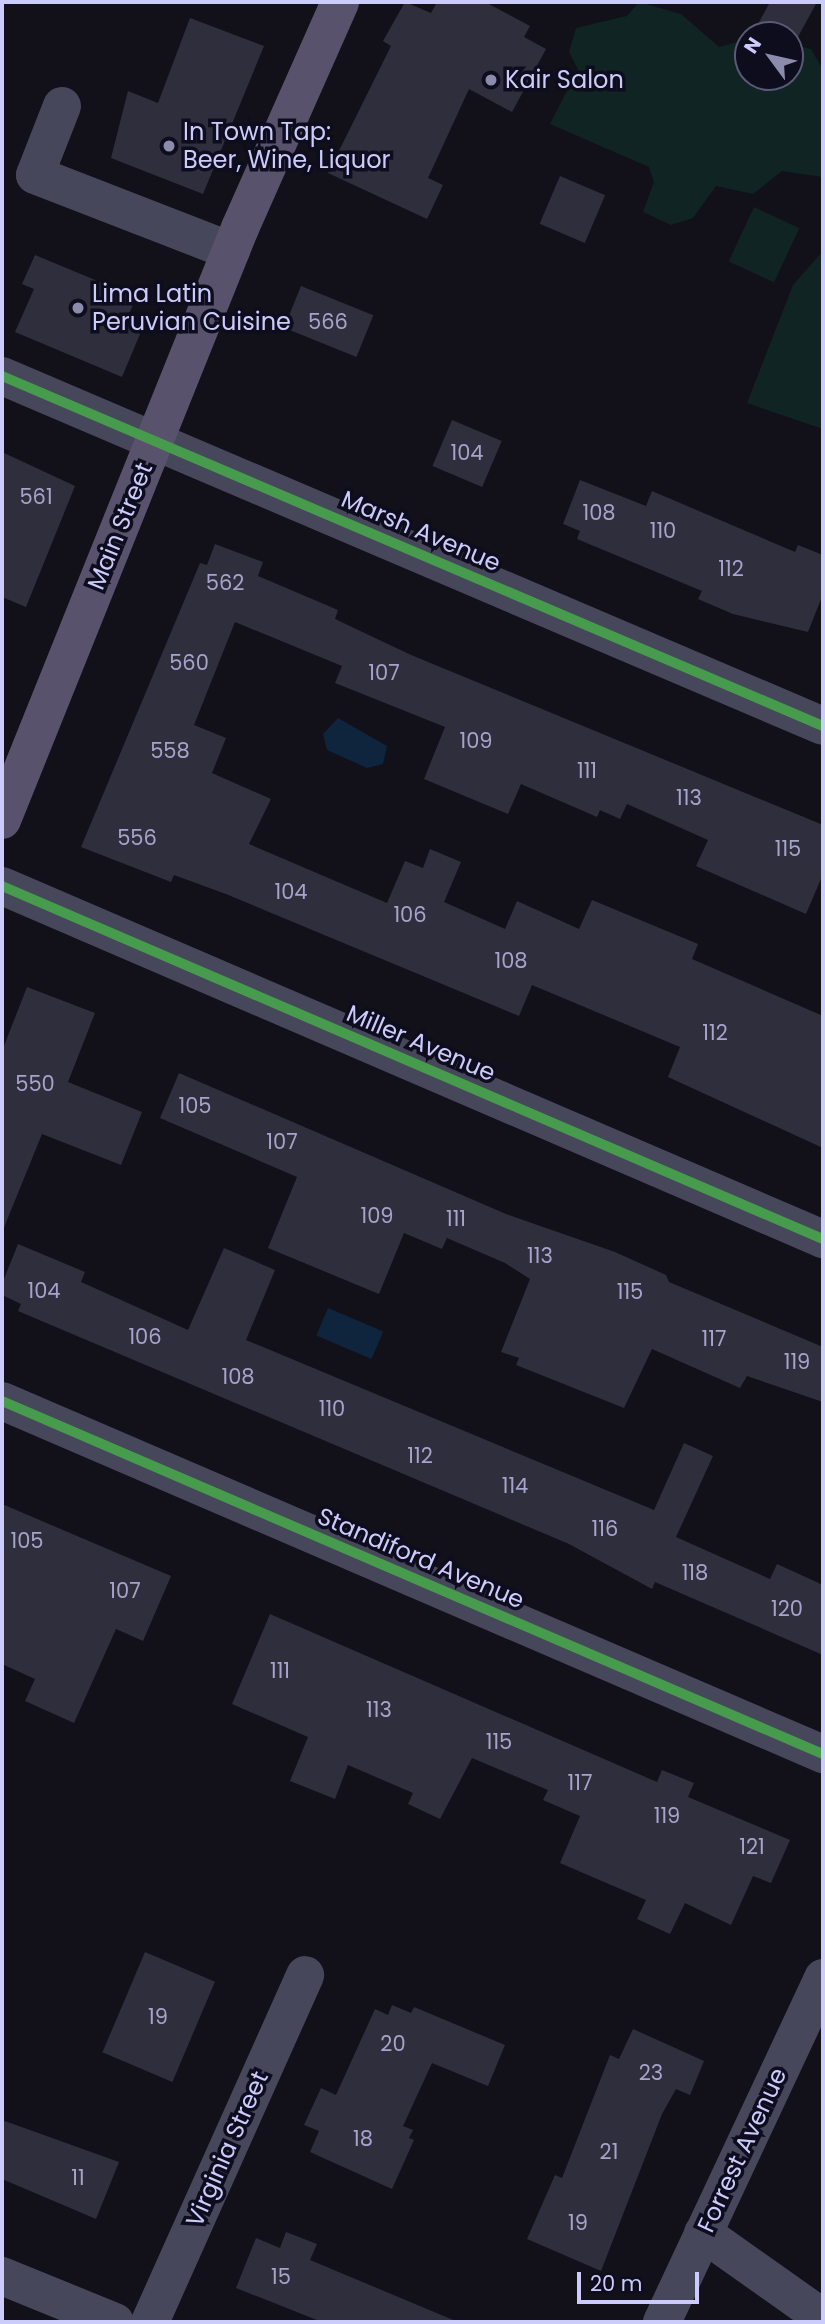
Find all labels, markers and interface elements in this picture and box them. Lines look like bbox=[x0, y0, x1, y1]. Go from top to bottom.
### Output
north arrow bbox=[734, 21, 804, 91]
text: N bbox=[737, 32, 768, 59]
place label: Kair Salon bbox=[505, 66, 624, 94]
marker: Kair Salon bbox=[483, 72, 499, 88]
place label: In Town Tap: Beer, Wine, Liquor bbox=[183, 118, 390, 174]
marker: In Town Tap: Beer, Wine, Liquor bbox=[161, 138, 177, 154]
place label: Lima Latin Peruvian Cuisine bbox=[92, 280, 291, 336]
marker: Lima Latin Peruvian Cuisine bbox=[70, 300, 86, 316]
house number: 566 bbox=[308, 309, 348, 335]
house number: 104 bbox=[450, 440, 484, 466]
street label: Main Street bbox=[81, 458, 159, 594]
house number: 561 bbox=[19, 484, 53, 510]
street label: Marsh Avenue bbox=[337, 484, 505, 578]
house number: 108 bbox=[582, 500, 616, 526]
house number: 110 bbox=[650, 518, 676, 544]
house number: 112 bbox=[718, 556, 744, 582]
house number: 562 bbox=[206, 570, 244, 596]
house number: 560 bbox=[169, 650, 209, 676]
house number: 107 bbox=[368, 660, 400, 686]
house number: 109 bbox=[459, 728, 493, 754]
house number: 558 bbox=[150, 738, 190, 764]
house number: 111 bbox=[577, 758, 597, 784]
house number: 113 bbox=[676, 785, 702, 811]
house number: 556 bbox=[117, 825, 157, 851]
house number: 115 bbox=[775, 836, 801, 862]
house number: 104 bbox=[274, 879, 308, 905]
house number: 106 bbox=[393, 902, 427, 928]
house number: 108 bbox=[494, 948, 528, 974]
street label: Miller Avenue bbox=[342, 999, 500, 1087]
house number: 112 bbox=[702, 1020, 728, 1046]
house number: 550 bbox=[15, 1071, 55, 1097]
house number: 105 bbox=[178, 1093, 212, 1119]
house number: 107 bbox=[266, 1129, 298, 1155]
house number: 109 bbox=[360, 1203, 394, 1229]
house number: 111 bbox=[446, 1206, 466, 1232]
house number: 113 bbox=[527, 1243, 553, 1269]
house number: 104 bbox=[27, 1278, 61, 1304]
house number: 115 bbox=[617, 1279, 643, 1305]
house number: 106 bbox=[128, 1324, 162, 1350]
house number: 117 bbox=[702, 1326, 726, 1352]
house number: 119 bbox=[784, 1349, 810, 1375]
house number: 108 bbox=[221, 1364, 255, 1390]
house number: 110 bbox=[319, 1396, 345, 1422]
house number: 112 bbox=[407, 1443, 433, 1469]
house number: 114 bbox=[502, 1473, 528, 1499]
street label: Standiford Avenue bbox=[313, 1501, 529, 1615]
house number: 116 bbox=[592, 1516, 618, 1542]
house number: 105 bbox=[10, 1528, 44, 1554]
house number: 118 bbox=[682, 1560, 708, 1586]
house number: 107 bbox=[109, 1578, 141, 1604]
house number: 120 bbox=[771, 1596, 803, 1622]
house number: 111 bbox=[270, 1658, 290, 1684]
house number: 113 bbox=[366, 1697, 392, 1723]
house number: 115 bbox=[486, 1729, 512, 1755]
house number: 117 bbox=[568, 1770, 592, 1796]
house number: 119 bbox=[654, 1803, 680, 1829]
house number: 121 bbox=[739, 1834, 765, 1860]
house number: 19 bbox=[148, 2004, 168, 2030]
house number: 20 bbox=[380, 2031, 406, 2057]
house number: 23 bbox=[639, 2060, 663, 2086]
street label: Forrest Avenue bbox=[691, 2063, 793, 2237]
street label: Virginia Street bbox=[180, 2067, 274, 2231]
house number: 18 bbox=[353, 2126, 373, 2152]
house number: 21 bbox=[600, 2139, 618, 2165]
house number: 11 bbox=[71, 2165, 85, 2191]
house number: 19 bbox=[568, 2210, 588, 2236]
scale bar bbox=[580, 2258, 702, 2302]
house number: 15 bbox=[271, 2264, 291, 2290]
text: 20 m bbox=[590, 2269, 643, 2298]

